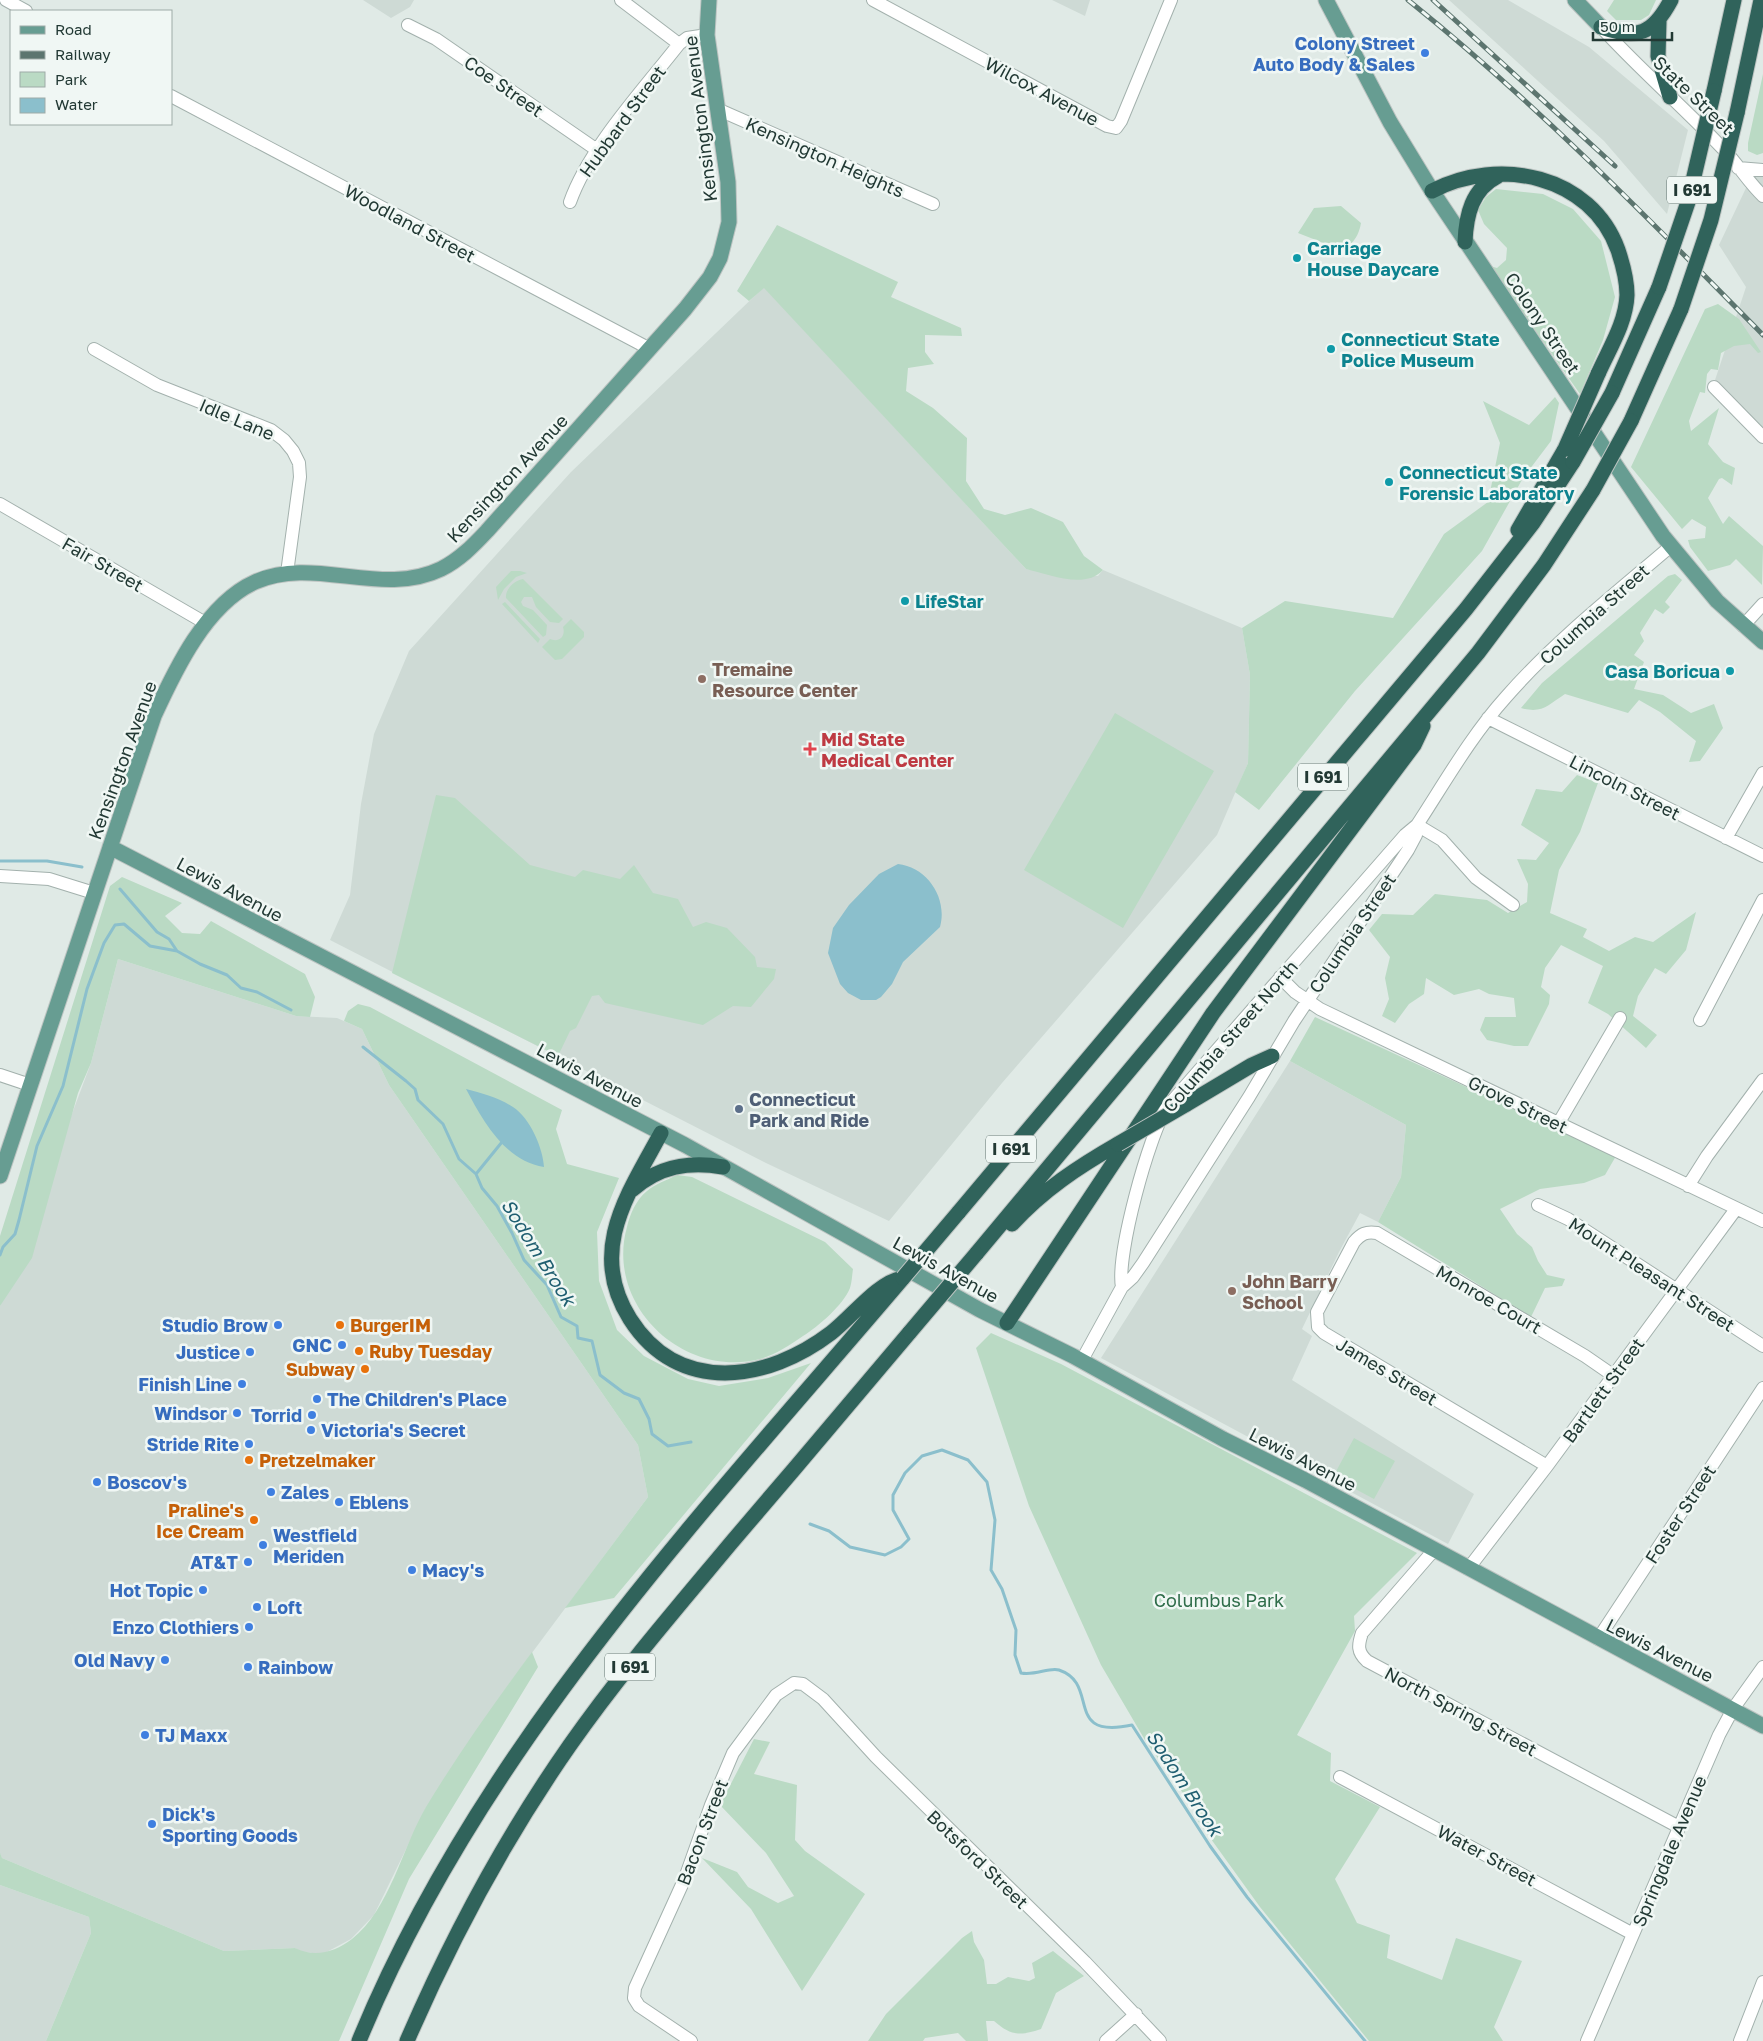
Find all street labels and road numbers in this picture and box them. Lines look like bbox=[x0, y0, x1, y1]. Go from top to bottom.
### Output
street label: Kensington Avenue bbox=[679, 35, 721, 203]
street label: Coe Street bbox=[460, 51, 548, 121]
street label: State Street bbox=[1649, 51, 1739, 139]
street label: Wilcox Avenue bbox=[981, 52, 1103, 130]
street label: Hubbard Street bbox=[574, 61, 670, 181]
street label: Kensington Heights bbox=[742, 112, 908, 202]
road number: I 691 bbox=[1667, 176, 1717, 204]
street label: Woodland Street bbox=[341, 179, 479, 267]
street label: Colony Street bbox=[1501, 268, 1585, 378]
street label: Idle Lane bbox=[196, 393, 278, 445]
street label: Kensington Avenue bbox=[442, 409, 572, 547]
street label: Fair Street bbox=[58, 532, 148, 596]
street label: Columbia Street bbox=[1535, 559, 1653, 669]
street label: Kensington Avenue bbox=[83, 678, 161, 842]
street label: Lincoln Street bbox=[1566, 750, 1684, 824]
road number: I 691 bbox=[1298, 764, 1348, 790]
street label: Lewis Avenue bbox=[173, 852, 287, 926]
street label: Columbia Street bbox=[1304, 869, 1400, 997]
street label: Columbia Street North bbox=[1158, 956, 1302, 1116]
street label: Lewis Avenue bbox=[533, 1038, 647, 1112]
street label: Grove Street bbox=[1465, 1070, 1571, 1138]
road number: I 691 bbox=[986, 1136, 1036, 1162]
street label: Mount Pleasant Street bbox=[1565, 1212, 1739, 1336]
street label: Lewis Avenue bbox=[889, 1231, 1003, 1307]
street label: Monroe Court bbox=[1432, 1260, 1546, 1338]
street label: James Street bbox=[1333, 1332, 1441, 1410]
street label: Bartlett Street bbox=[1557, 1333, 1649, 1447]
street label: Lewis Avenue bbox=[1246, 1423, 1360, 1495]
street label: Foster Street bbox=[1640, 1460, 1720, 1568]
street label: Lewis Avenue bbox=[1603, 1614, 1717, 1686]
road number: I 691 bbox=[605, 1654, 655, 1680]
street label: North Spring Street bbox=[1381, 1662, 1541, 1760]
street label: Springdale Avenue bbox=[1627, 1772, 1711, 1930]
street label: Bacon Street bbox=[672, 1776, 732, 1888]
street label: Botsford Street bbox=[923, 1805, 1033, 1913]
street label: Water Street bbox=[1434, 1820, 1540, 1890]

